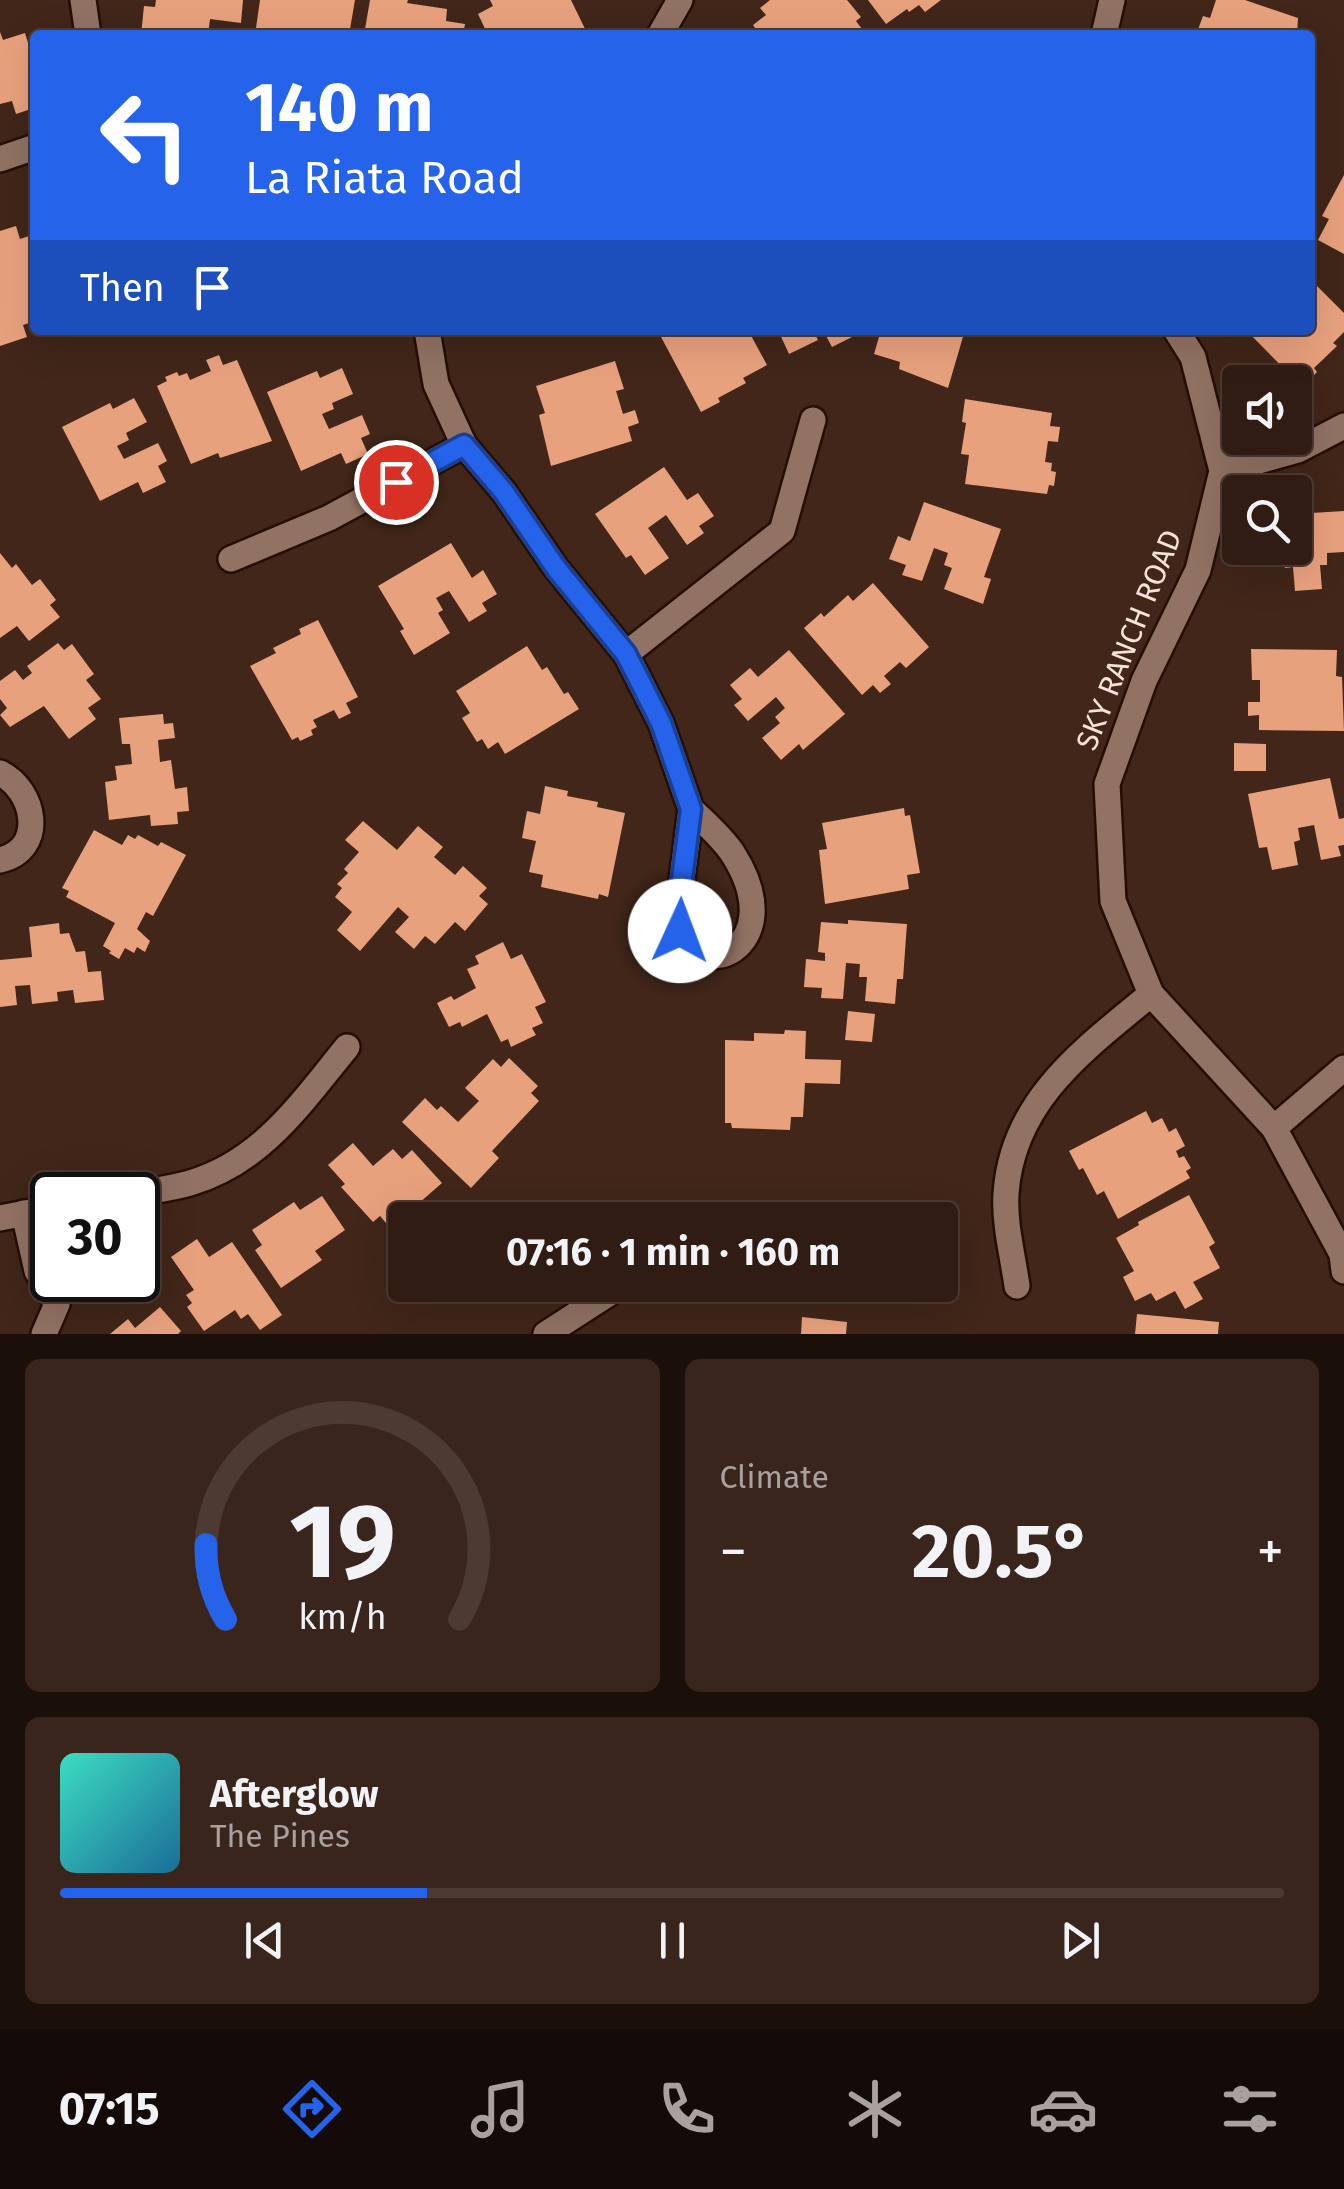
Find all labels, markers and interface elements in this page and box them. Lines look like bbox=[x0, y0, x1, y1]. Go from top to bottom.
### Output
text: 140 m bbox=[245, 66, 434, 150]
icon: left bbox=[80, 70, 210, 200]
text: La Riata Road bbox=[245, 151, 524, 205]
icon: arrive bbox=[185, 260, 240, 315]
text: Then bbox=[80, 265, 165, 311]
map controls bbox=[1222, 365, 1312, 565]
button: sound bbox=[1222, 365, 1312, 455]
pin bbox=[354, 440, 439, 525]
icon: arrive bbox=[369, 455, 424, 510]
button: search bbox=[1222, 475, 1312, 565]
street label: SKY RANCH ROAD bbox=[1068, 525, 1190, 755]
position arrow bbox=[628, 879, 732, 983]
speed limit sign: 30 bbox=[30, 1172, 160, 1302]
text: 07:16 · 1 min · 160 m bbox=[506, 1229, 840, 1275]
text: Climate bbox=[720, 1458, 829, 1496]
text: 19 bbox=[289, 1480, 396, 1605]
text: 20.5° bbox=[912, 1507, 1092, 1597]
text: − bbox=[720, 1519, 747, 1585]
text: + bbox=[1257, 1519, 1284, 1585]
text: km/h bbox=[298, 1596, 386, 1638]
text: Afterglow bbox=[210, 1771, 378, 1817]
text: The Pines bbox=[210, 1817, 350, 1855]
icon: previous bbox=[237, 1913, 292, 1968]
icon: pause bbox=[645, 1913, 700, 1968]
icon: next bbox=[1053, 1913, 1108, 1968]
icon: directions bbox=[277, 2074, 347, 2144]
icon: music bbox=[465, 2074, 535, 2144]
icon: phone bbox=[652, 2074, 722, 2144]
icon: climate bbox=[840, 2074, 910, 2144]
icon: car bbox=[1028, 2074, 1098, 2144]
icon: filters bbox=[1215, 2074, 1285, 2144]
text: 07:15 bbox=[59, 2082, 160, 2136]

